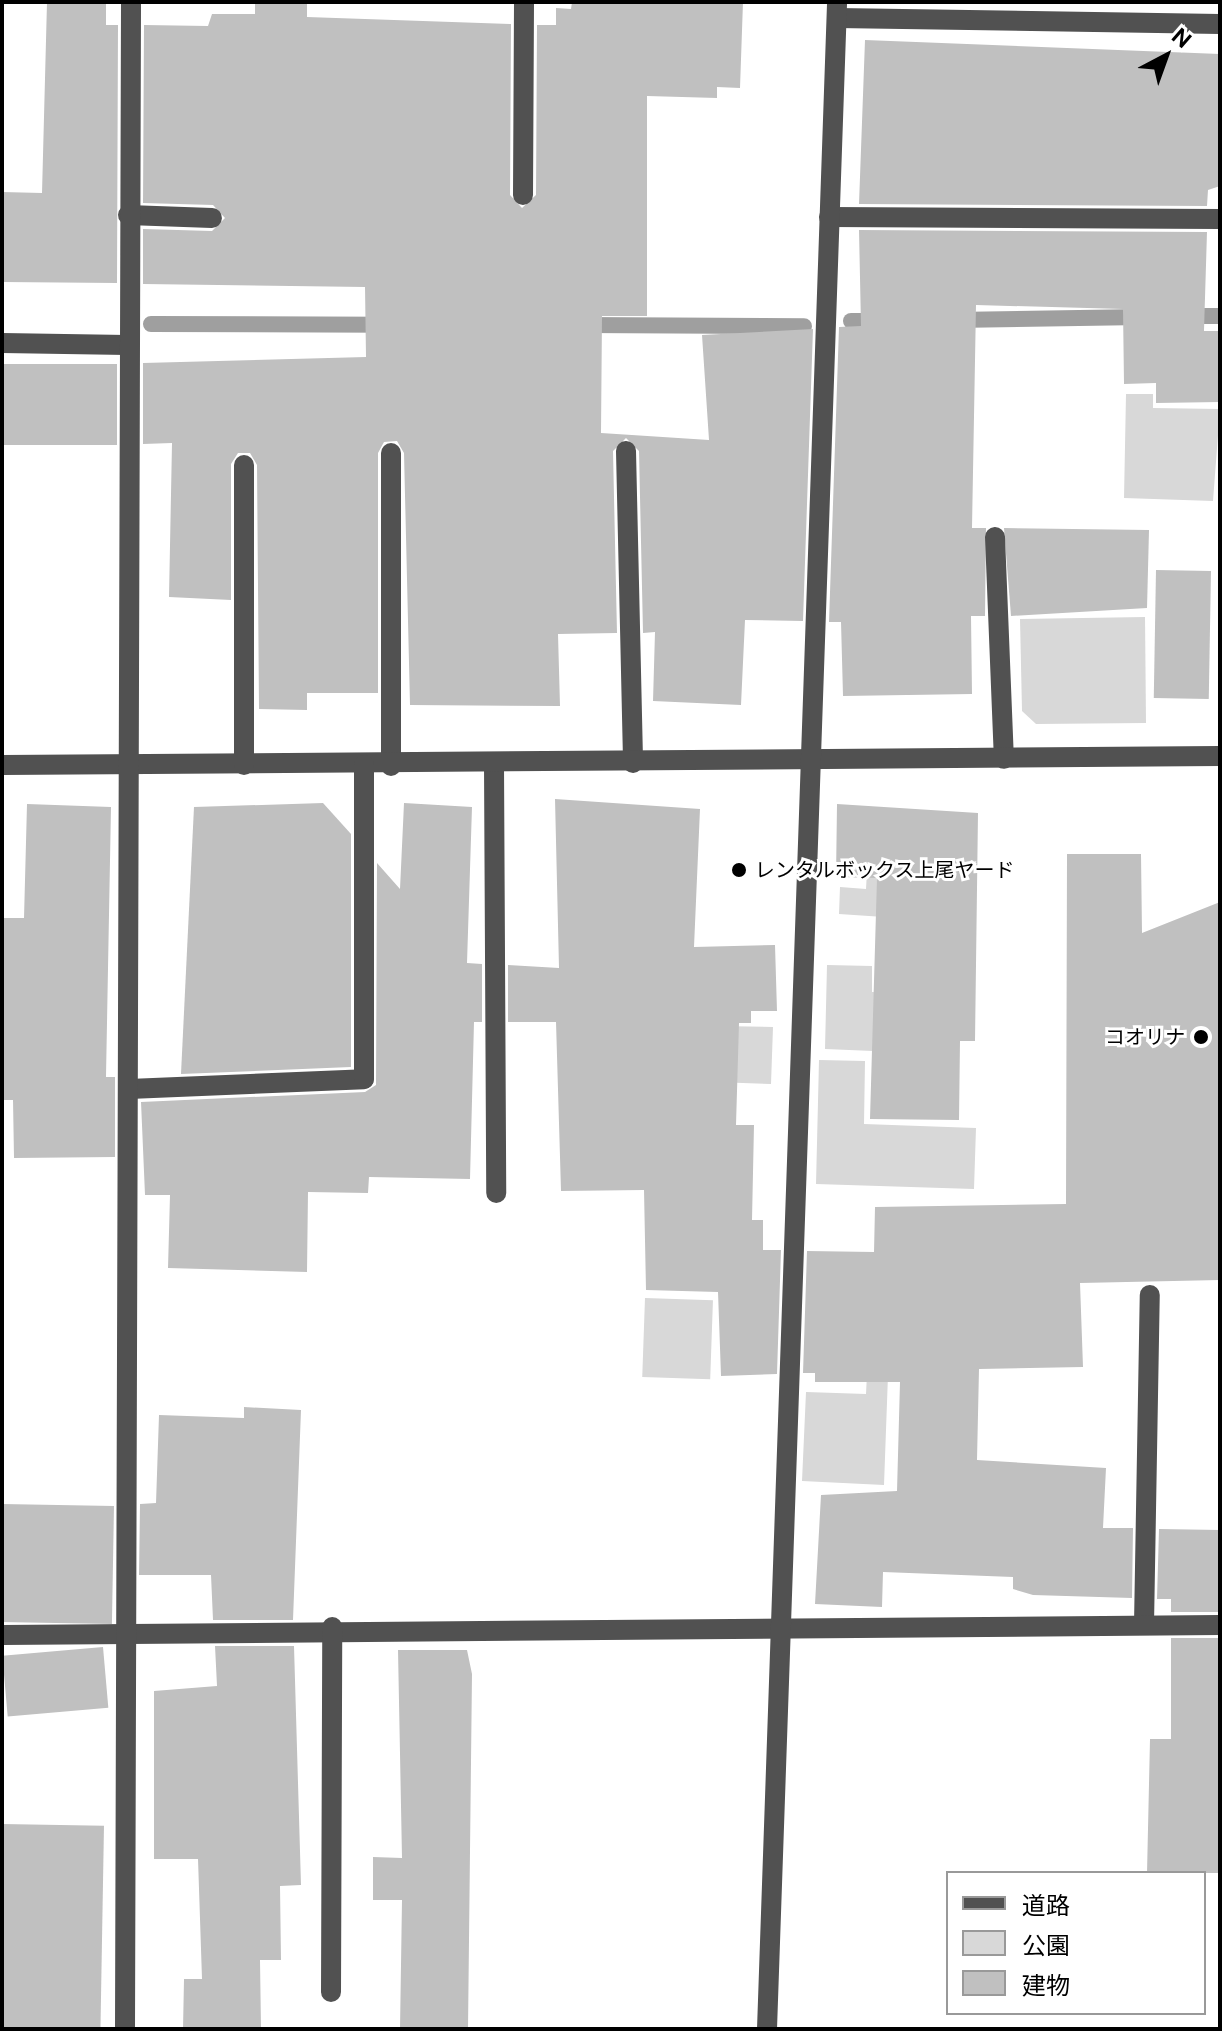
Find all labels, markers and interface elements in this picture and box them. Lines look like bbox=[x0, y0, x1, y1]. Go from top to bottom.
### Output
north arrow bbox=[1126, 16, 1206, 96]
text: N bbox=[1167, 22, 1197, 53]
place label: レンタルボックス上尾ヤード bbox=[755, 858, 1015, 882]
marker: レンタルボックス上尾ヤード bbox=[730, 861, 748, 879]
place label: コオリナ bbox=[1105, 1025, 1185, 1049]
marker: コオリナ bbox=[1192, 1028, 1210, 1046]
legend bbox=[946, 1871, 1206, 2015]
text: 道路 bbox=[1022, 1891, 1070, 1919]
text: 公園 bbox=[1022, 1931, 1070, 1959]
text: 建物 bbox=[1022, 1971, 1070, 1999]

